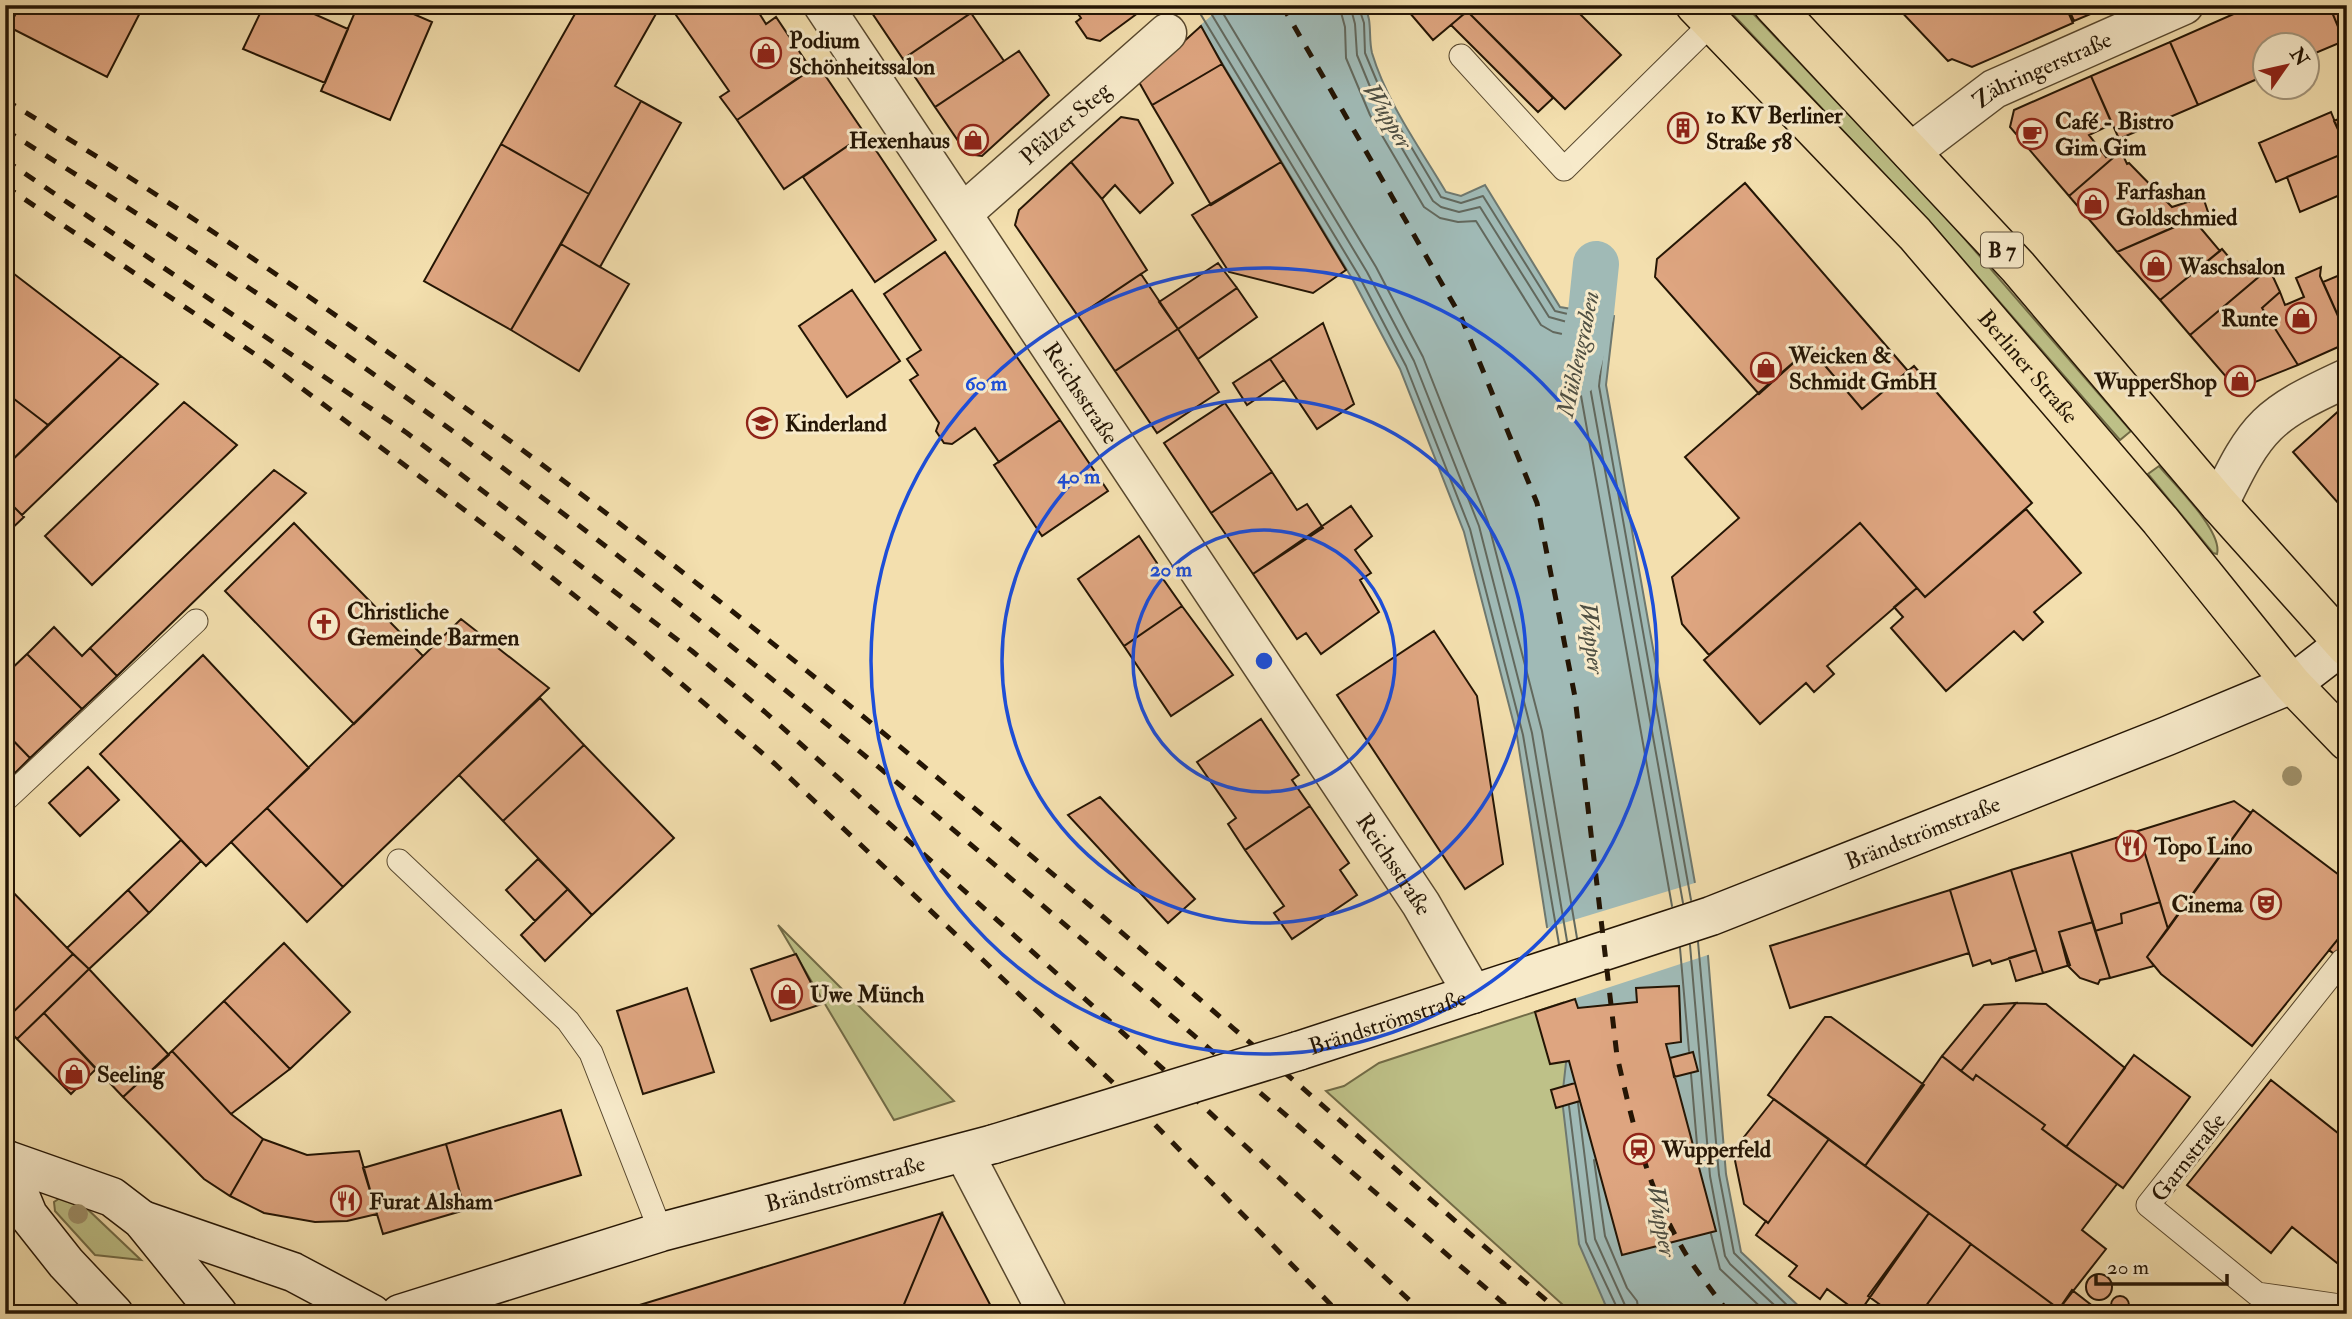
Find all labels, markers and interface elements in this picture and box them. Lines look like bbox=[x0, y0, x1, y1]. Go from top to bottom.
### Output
street label: Zähringerstraße bbox=[1967, 25, 2117, 115]
place label: Podium Schönheitssalon bbox=[789, 26, 935, 81]
north arrow bbox=[2250, 32, 2320, 102]
shop icon: Podium Schönheitssalon bbox=[749, 36, 783, 70]
text: N bbox=[2284, 42, 2315, 72]
street label: Pfälzer Steg bbox=[1014, 75, 1117, 171]
water label: Wupper bbox=[1356, 77, 1420, 156]
place label: 10 KV Berliner Straße 58 bbox=[1706, 101, 1843, 156]
place label: Café - Bistro Gim Gim bbox=[2055, 107, 2174, 162]
building icon: 10 KV Berliner Straße 58 bbox=[1666, 111, 1700, 145]
cafe icon: Café - Bistro Gim Gim bbox=[2015, 117, 2049, 151]
shop icon: Hexenhaus bbox=[956, 123, 990, 157]
place label: Hexenhaus bbox=[849, 126, 950, 155]
place label: Farfashan Goldschmied bbox=[2116, 177, 2238, 232]
shop icon: Farfashan Goldschmied bbox=[2076, 187, 2110, 221]
road number: B 7 bbox=[1981, 232, 2023, 268]
shop icon: Waschsalon bbox=[2139, 249, 2173, 283]
place label: Waschsalon bbox=[2178, 252, 2285, 281]
water label: Mühlengraben bbox=[1550, 288, 1607, 422]
shop icon: Runte bbox=[2284, 301, 2318, 335]
street label: Berliner Straße bbox=[1971, 304, 2085, 430]
place label: Runte bbox=[2221, 304, 2278, 333]
street label: Reichsstraße bbox=[1036, 337, 1125, 450]
place label: Weicken & Schmidt GmbH bbox=[1788, 341, 1937, 396]
shop icon: Weicken & Schmidt GmbH bbox=[1749, 351, 1783, 385]
shop icon: WupperShop bbox=[2223, 364, 2257, 398]
place label: WupperShop bbox=[2093, 367, 2217, 397]
text: 60 m bbox=[965, 370, 1008, 397]
school or university icon: Kinderland bbox=[745, 406, 779, 440]
place label: Kinderland bbox=[785, 409, 888, 438]
text: 40 m bbox=[1057, 463, 1101, 490]
text: 20 m bbox=[1150, 556, 1193, 583]
place label: Christliche Gemeinde Barmen bbox=[347, 597, 519, 652]
water label: Wupper bbox=[1572, 600, 1611, 677]
church icon: Christliche Gemeinde Barmen bbox=[307, 607, 341, 641]
centre of rings bbox=[1252, 649, 1276, 673]
street label: Brändströmstraße bbox=[1841, 789, 2005, 877]
street label: Reichsstraße bbox=[1350, 808, 1439, 921]
restaurant icon: Topo Lino bbox=[2114, 829, 2148, 863]
place label: Topo Lino bbox=[2153, 832, 2252, 862]
theatre icon: Cinema bbox=[2249, 887, 2283, 921]
place label: Cinema bbox=[2171, 890, 2245, 919]
shop icon: Uwe Münch bbox=[770, 977, 804, 1011]
place label: Uwe Münch bbox=[810, 980, 924, 1009]
street label: Brändströmstraße bbox=[1305, 983, 1470, 1062]
shop icon: Seeling bbox=[57, 1057, 91, 1091]
place label: Seeling bbox=[97, 1060, 166, 1090]
street label: Garnstraße bbox=[2145, 1107, 2232, 1207]
station icon: Wupperfeld bbox=[1622, 1132, 1656, 1166]
place label: Wupperfeld bbox=[1661, 1135, 1772, 1165]
street label: Brändströmstraße bbox=[762, 1149, 929, 1219]
water label: Wupper bbox=[1640, 1183, 1683, 1260]
restaurant icon: Furat Alsham bbox=[329, 1184, 363, 1218]
place label: Furat Alsham bbox=[369, 1187, 493, 1216]
scale bar bbox=[2096, 1242, 2228, 1286]
text: 20 m bbox=[2107, 1254, 2149, 1281]

